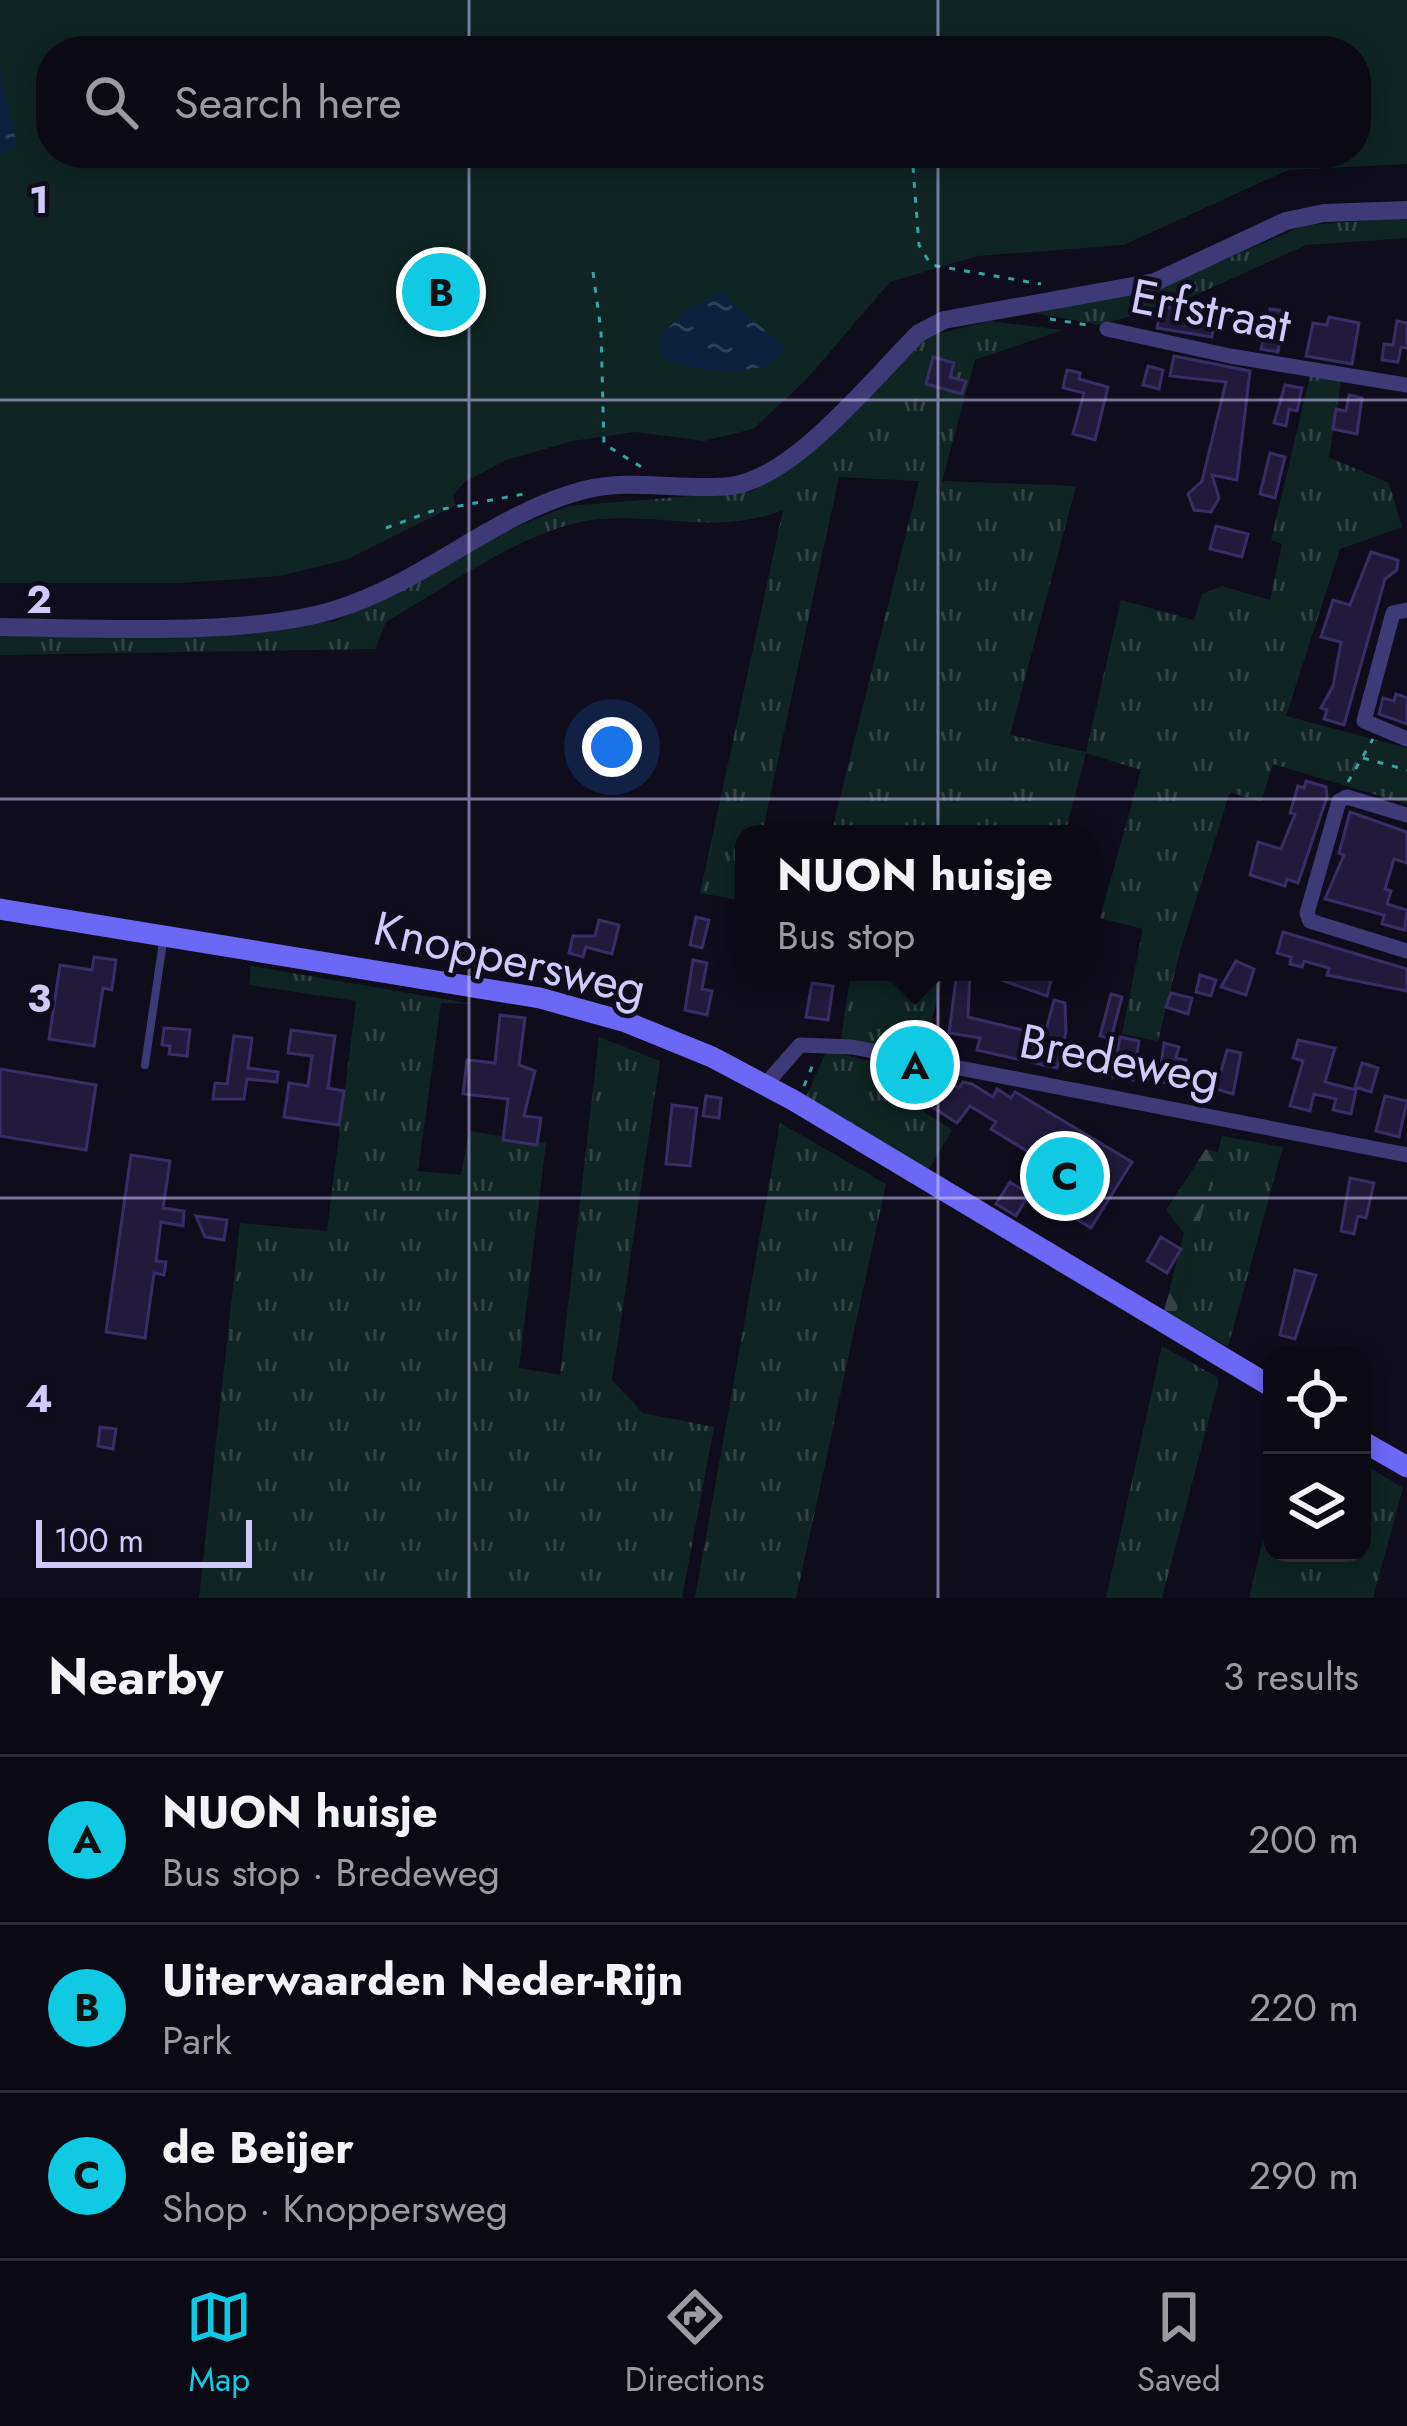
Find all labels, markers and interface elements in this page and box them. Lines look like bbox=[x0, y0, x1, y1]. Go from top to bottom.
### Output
search box bbox=[36, 36, 1371, 168]
icon: search bbox=[78, 69, 144, 135]
text: Search here bbox=[174, 70, 402, 135]
text: 1 bbox=[29, 171, 49, 228]
pin: B bbox=[402, 247, 480, 337]
street label: Erfstraat bbox=[1125, 261, 1297, 360]
text: 2 bbox=[26, 571, 52, 628]
your location bbox=[582, 717, 642, 777]
popup bbox=[735, 825, 1095, 981]
text: NUON huisje bbox=[777, 842, 1053, 907]
street label: Knoppersweg bbox=[367, 894, 653, 1023]
text: Bus stop bbox=[777, 907, 915, 964]
text: 3 bbox=[27, 970, 51, 1027]
street label: Bredeweg bbox=[1014, 1006, 1226, 1113]
pin: A bbox=[876, 1020, 954, 1110]
pin: C bbox=[1026, 1131, 1104, 1221]
map controls bbox=[1263, 1346, 1371, 1562]
button: locate bbox=[1263, 1346, 1371, 1454]
text: 4 bbox=[25, 1370, 53, 1427]
button: layers bbox=[1263, 1454, 1371, 1562]
scale bar bbox=[36, 1514, 252, 1567]
text: 100 m bbox=[54, 1517, 144, 1564]
text: Nearby bbox=[48, 1639, 223, 1713]
text: 3 results bbox=[1223, 1648, 1359, 1705]
text: NUON huisje bbox=[162, 1779, 438, 1844]
text: A bbox=[73, 1811, 101, 1868]
text: 200 m bbox=[1248, 1811, 1359, 1868]
text: Bus stop · Bredeweg bbox=[162, 1844, 500, 1901]
text: Uiterwaarden Neder-Rijn bbox=[162, 1947, 683, 2012]
text: B bbox=[74, 1979, 100, 2036]
text: 220 m bbox=[1249, 1979, 1359, 2036]
text: Park bbox=[162, 2012, 232, 2069]
text: de Beijer bbox=[162, 2115, 354, 2180]
text: C bbox=[73, 2147, 101, 2204]
text: 290 m bbox=[1249, 2147, 1359, 2204]
text: Shop · Knoppersweg bbox=[162, 2180, 508, 2237]
tab: Map bbox=[186, 2284, 252, 2403]
tab: Directions bbox=[625, 2284, 765, 2403]
tab: Saved bbox=[1137, 2284, 1221, 2403]

